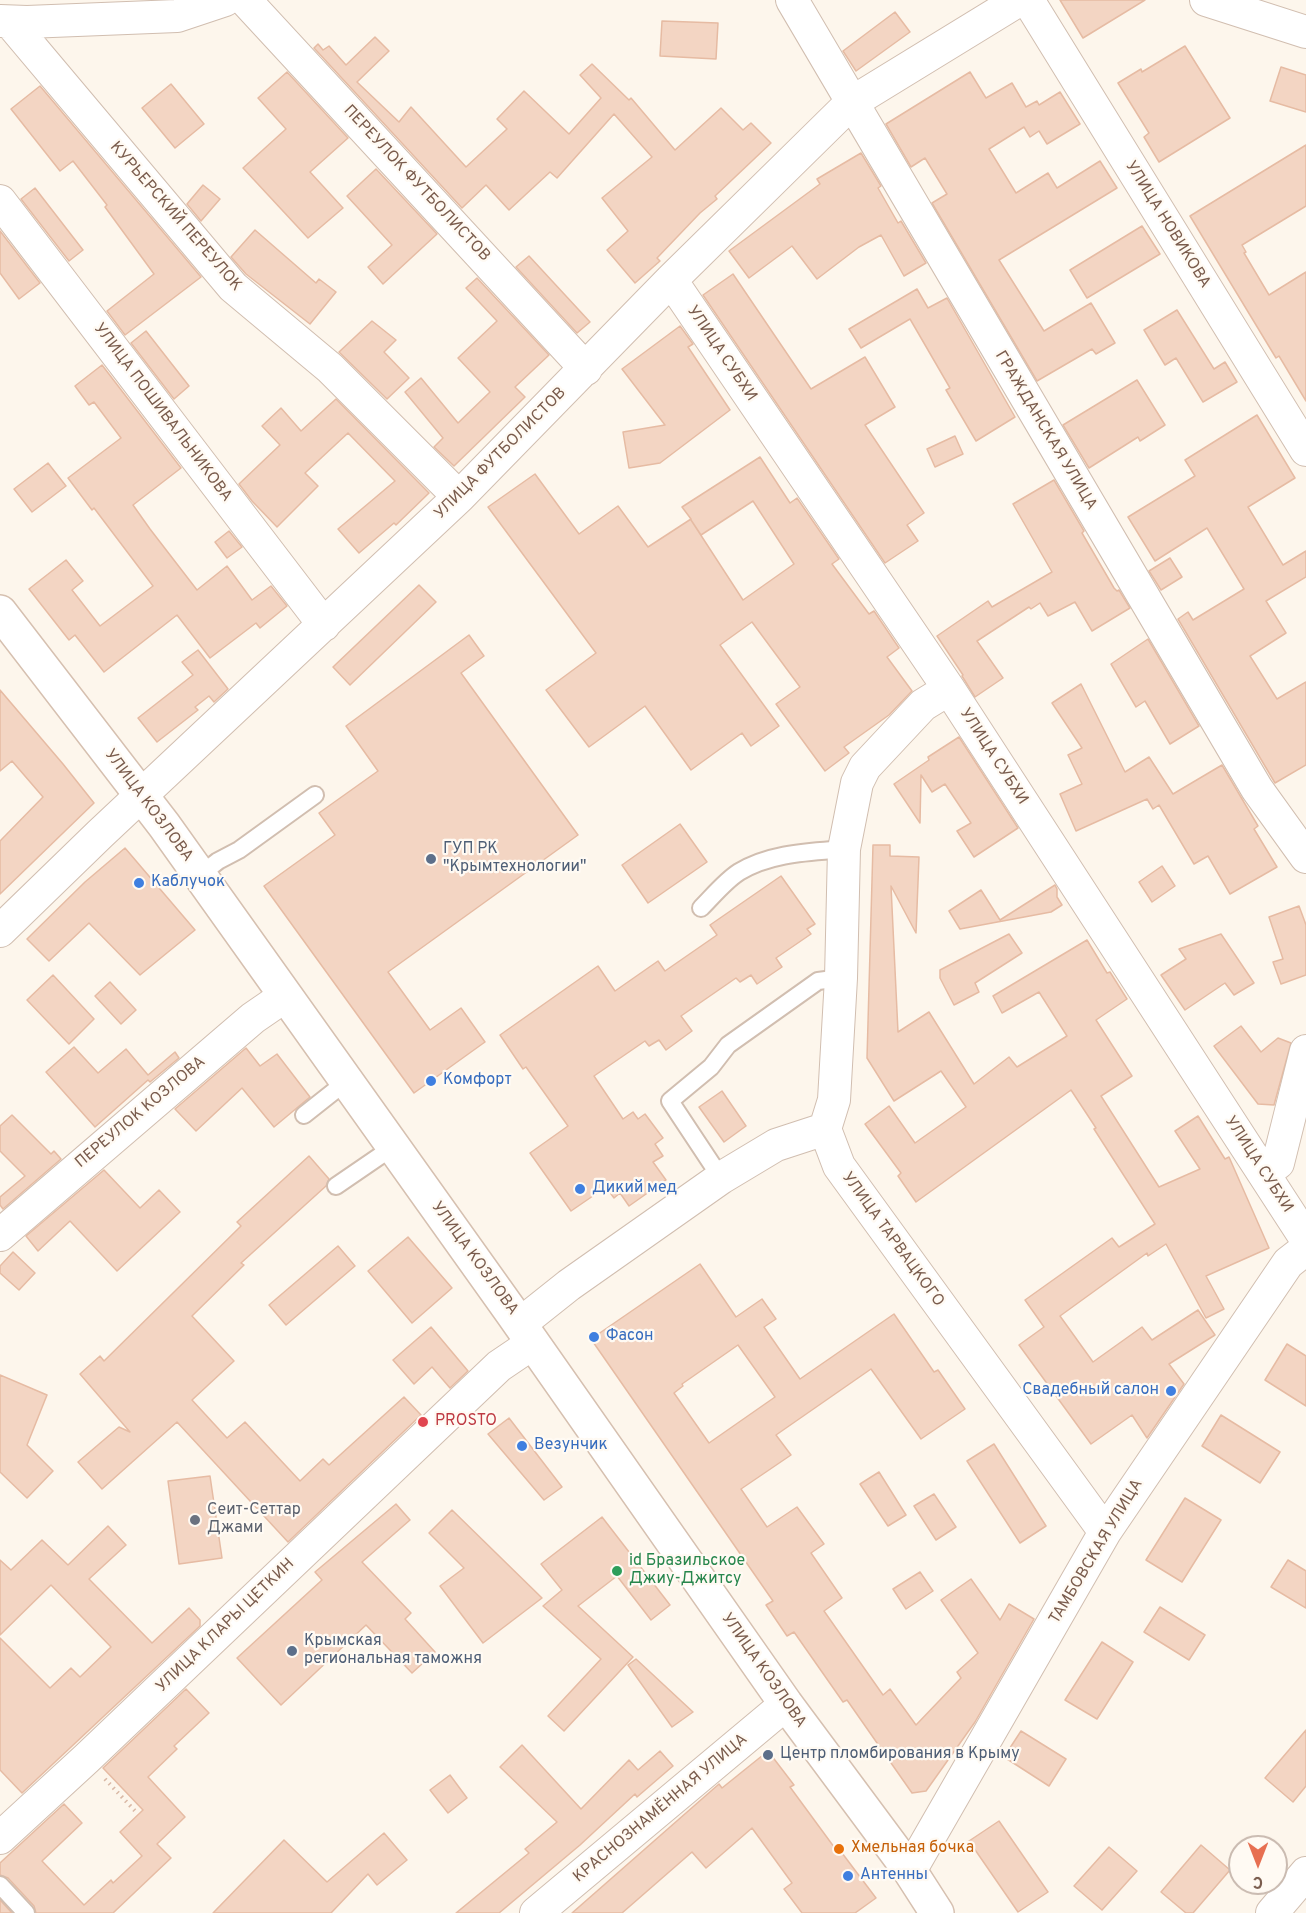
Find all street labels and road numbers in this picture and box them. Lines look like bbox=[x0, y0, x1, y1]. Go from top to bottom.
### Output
street label: ПЕРЕУЛОК ФУТБОЛИСТОВ bbox=[339, 102, 493, 266]
street label: КУРЬЕРСКИЙ ПЕРЕУЛОК bbox=[105, 138, 245, 296]
street label: УЛИЦА НОВИКОВА bbox=[1120, 158, 1214, 292]
street label: УЛИЦА СУБХИ bbox=[682, 303, 760, 405]
street label: УЛИЦА ПОШИВАЛЬНИКОВА bbox=[89, 320, 235, 506]
street label: ГРАЖДАНСКАЯ УЛИЦА bbox=[990, 348, 1100, 514]
street label: УЛИЦА ФУТБОЛИСТОВ bbox=[431, 384, 571, 524]
street label: УЛИЦА СУБХИ bbox=[955, 705, 1031, 809]
street label: УЛИЦА КОЗЛОВА bbox=[100, 746, 196, 866]
street label: ПЕРЕУЛОК КОЗЛОВА bbox=[72, 1053, 210, 1173]
street label: УЛИЦА СУБХИ bbox=[1220, 1113, 1296, 1217]
street label: УЛИЦА ТАРВАЦКОГО bbox=[837, 1169, 947, 1311]
street label: УЛИЦА КОЗЛОВА bbox=[426, 1198, 522, 1320]
street label: ТАМБОВСКАЯ УЛИЦА bbox=[1046, 1476, 1148, 1628]
street label: УЛИЦА КЛАРЫ ЦЕТКИН bbox=[153, 1555, 299, 1697]
street label: УЛИЦА КОЗЛОВА bbox=[716, 1610, 810, 1732]
street label: КРАСНОЗНАМЁННАЯ УЛИЦА bbox=[570, 1731, 752, 1887]

